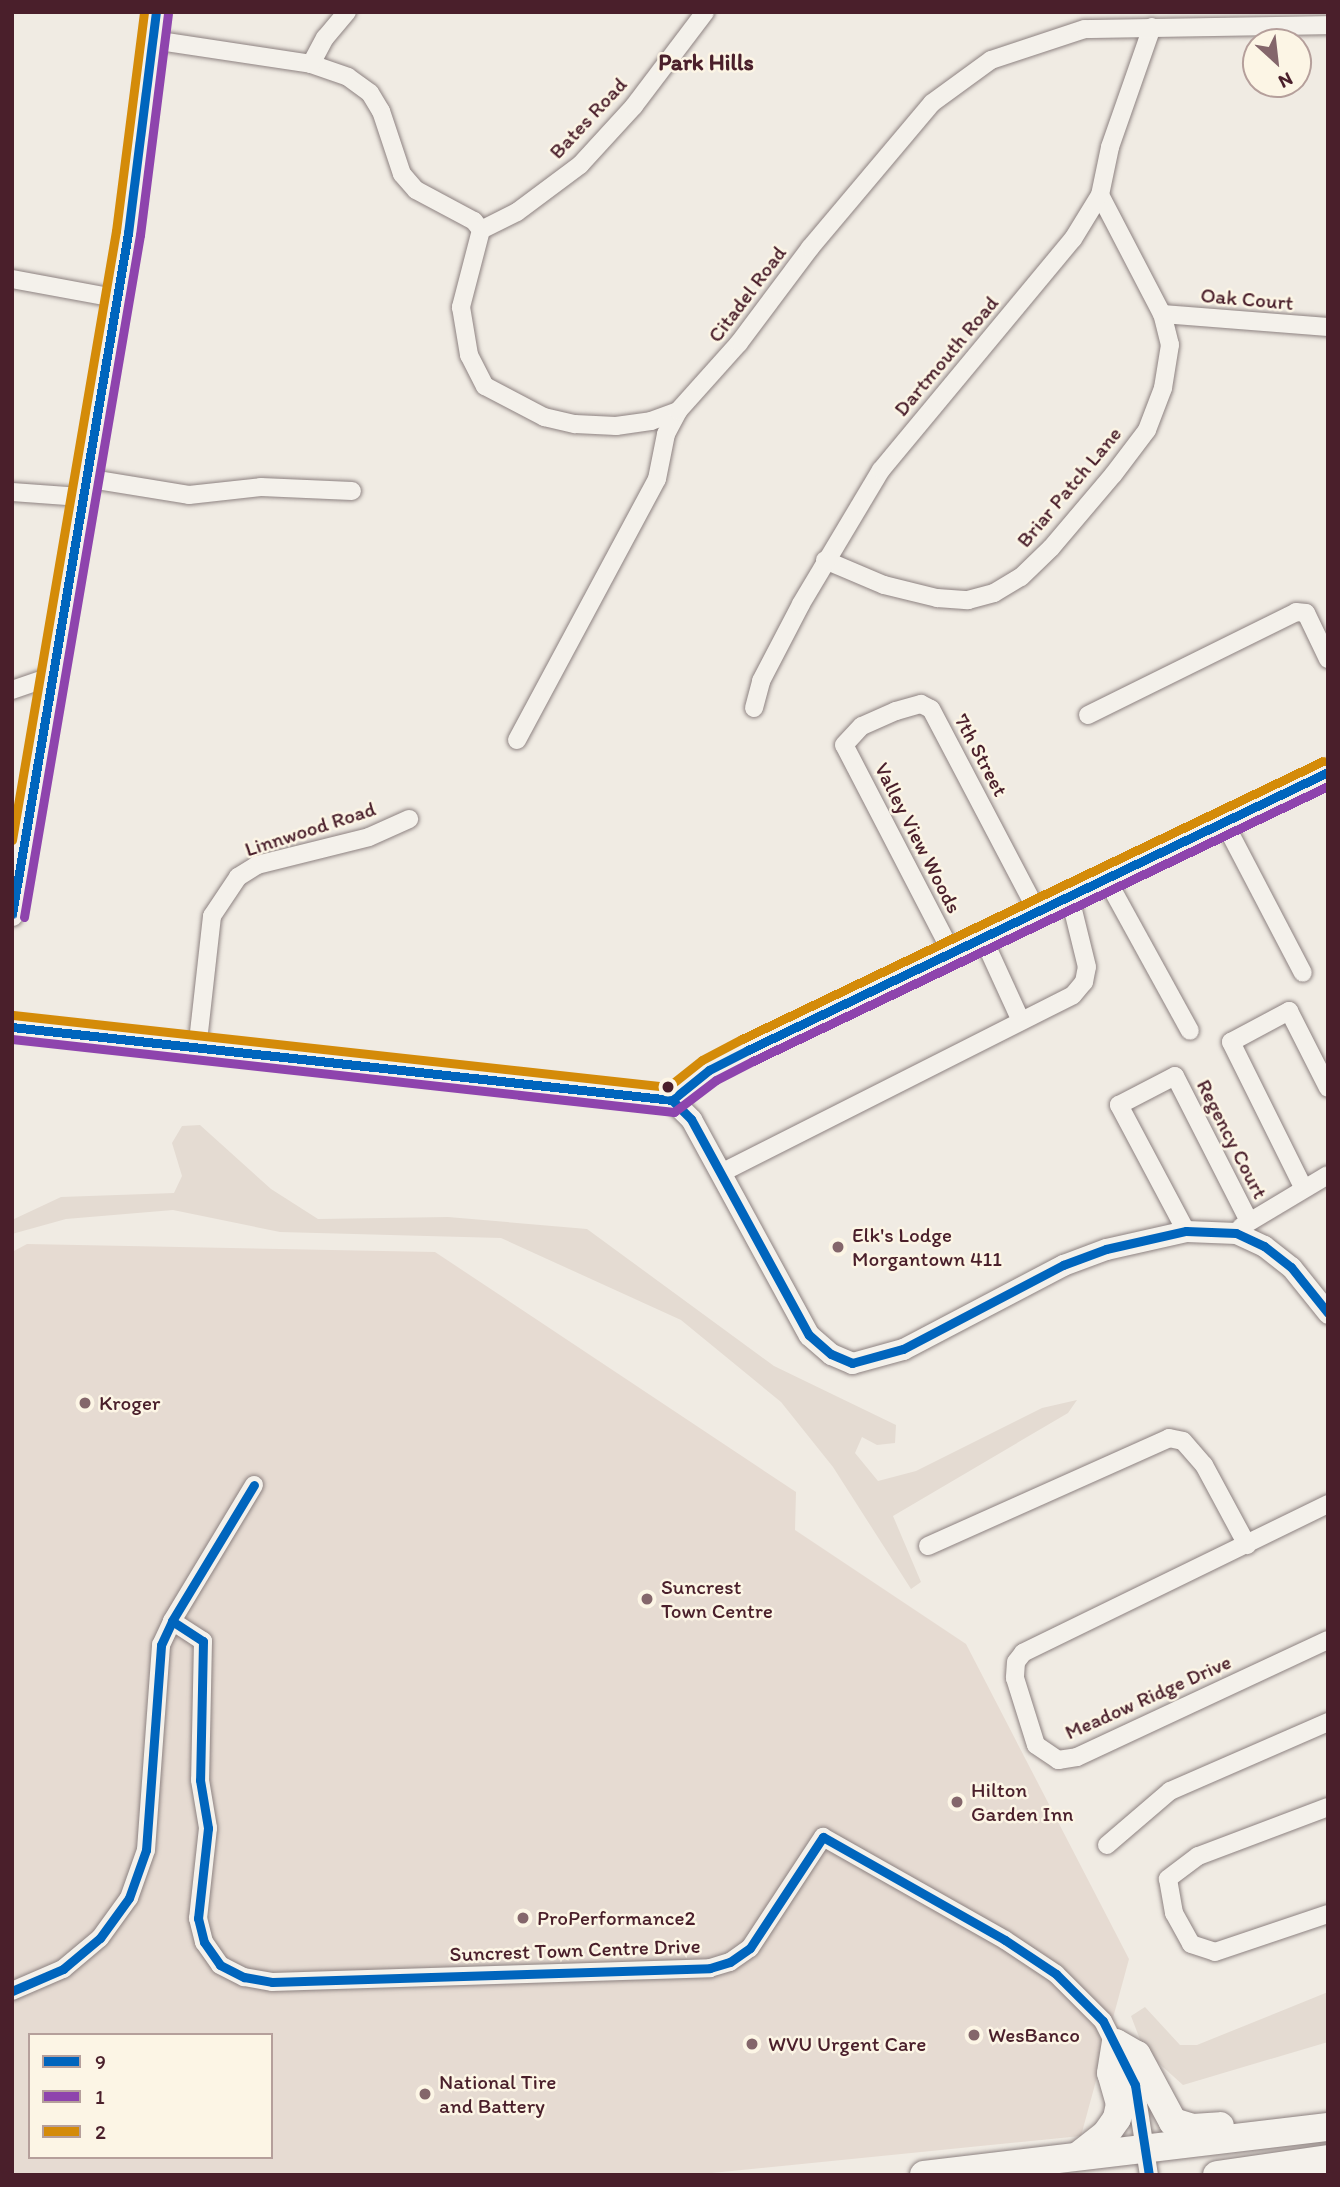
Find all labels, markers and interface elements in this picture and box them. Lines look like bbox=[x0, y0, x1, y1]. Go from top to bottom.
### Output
north arrow bbox=[1242, 28, 1312, 98]
district label: Park Hills bbox=[658, 48, 754, 76]
text: N bbox=[1275, 67, 1297, 94]
street label: Bates Road bbox=[544, 72, 632, 164]
street label: Citadel Road bbox=[703, 241, 791, 347]
street label: Oak Court bbox=[1199, 282, 1295, 316]
street label: Dartmouth Road bbox=[888, 291, 1004, 421]
street label: Briar Patch Lane bbox=[1011, 422, 1127, 552]
street label: 7th Street bbox=[949, 710, 1013, 800]
street label: Valley View Woods bbox=[869, 759, 967, 917]
street label: Linnwood Road bbox=[241, 796, 379, 862]
street label: Regency Court bbox=[1191, 1075, 1273, 1203]
unlabelled marker bbox=[661, 1080, 675, 1094]
place label: Elk's Lodge Morgantown 411 bbox=[852, 1222, 1002, 1272]
marker: Elk's Lodge Morgantown 411 bbox=[830, 1239, 846, 1255]
place label: Kroger bbox=[99, 1390, 160, 1416]
marker: Kroger bbox=[77, 1395, 93, 1411]
place label: Suncrest Town Centre bbox=[661, 1574, 773, 1624]
marker: Suncrest Town Centre bbox=[639, 1591, 655, 1607]
street label: Meadow Ridge Drive bbox=[1060, 1649, 1236, 1745]
place label: Hilton Garden Inn bbox=[971, 1777, 1074, 1827]
marker: Hilton Garden Inn bbox=[949, 1794, 965, 1810]
place label: ProPerformance2 bbox=[537, 1905, 696, 1931]
marker: ProPerformance2 bbox=[515, 1910, 531, 1926]
street label: Suncrest Town Centre Drive bbox=[450, 1933, 700, 1967]
place label: WesBanco bbox=[988, 2022, 1080, 2048]
marker: WesBanco bbox=[966, 2027, 982, 2043]
place label: WVU Urgent Care bbox=[768, 2031, 927, 2057]
legend bbox=[28, 2033, 273, 2159]
marker: WVU Urgent Care bbox=[742, 2034, 762, 2054]
text: 9 bbox=[95, 2049, 106, 2074]
place label: National Tire and Battery bbox=[439, 2069, 556, 2119]
text: 1 bbox=[95, 2084, 105, 2109]
marker: National Tire and Battery bbox=[417, 2086, 433, 2102]
text: 2 bbox=[95, 2119, 106, 2144]

